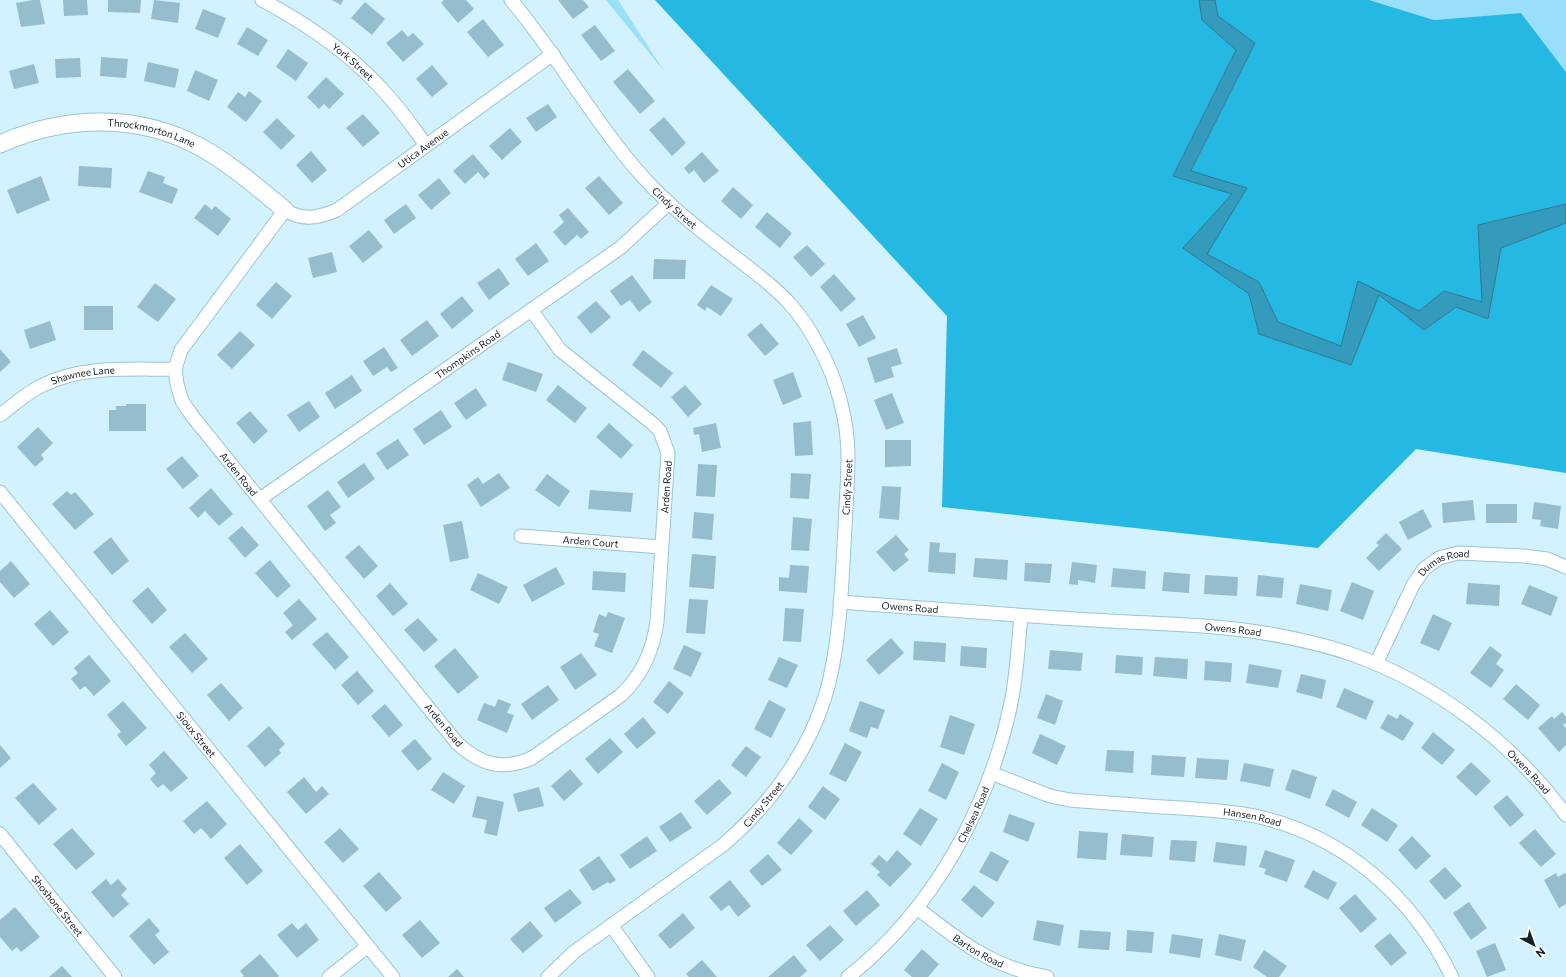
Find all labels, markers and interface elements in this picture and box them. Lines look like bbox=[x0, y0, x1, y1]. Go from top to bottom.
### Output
street label: York Street bbox=[330, 40, 376, 83]
street label: Throckmorton Lane bbox=[107, 116, 197, 150]
street label: Utica Avenue bbox=[395, 126, 450, 170]
street label: Cindy Street bbox=[650, 184, 700, 231]
street label: Thompkins Road bbox=[433, 327, 502, 381]
street label: Shawnee Lane bbox=[49, 364, 115, 387]
street label: Arden Road bbox=[218, 450, 260, 498]
street label: Cindy Street bbox=[840, 459, 854, 515]
street label: Arden Road bbox=[658, 460, 674, 514]
street label: Arden Court bbox=[562, 533, 619, 550]
street label: Dumas Road bbox=[1415, 547, 1470, 578]
street label: Owens Road bbox=[881, 599, 939, 615]
street label: Owens Road bbox=[1204, 620, 1262, 638]
street label: Arden Road bbox=[422, 701, 466, 749]
street label: Sioux Street bbox=[174, 709, 219, 760]
street label: Owens Road bbox=[1505, 747, 1553, 796]
street label: Cindy Street bbox=[740, 779, 786, 829]
street label: Chelsea Road bbox=[955, 784, 991, 845]
street label: Hansen Road bbox=[1223, 805, 1283, 829]
street label: Shoshone Street bbox=[29, 873, 86, 939]
north arrow bbox=[1514, 925, 1554, 965]
street label: Barton Road bbox=[951, 931, 1006, 970]
text: N bbox=[1534, 945, 1548, 961]

